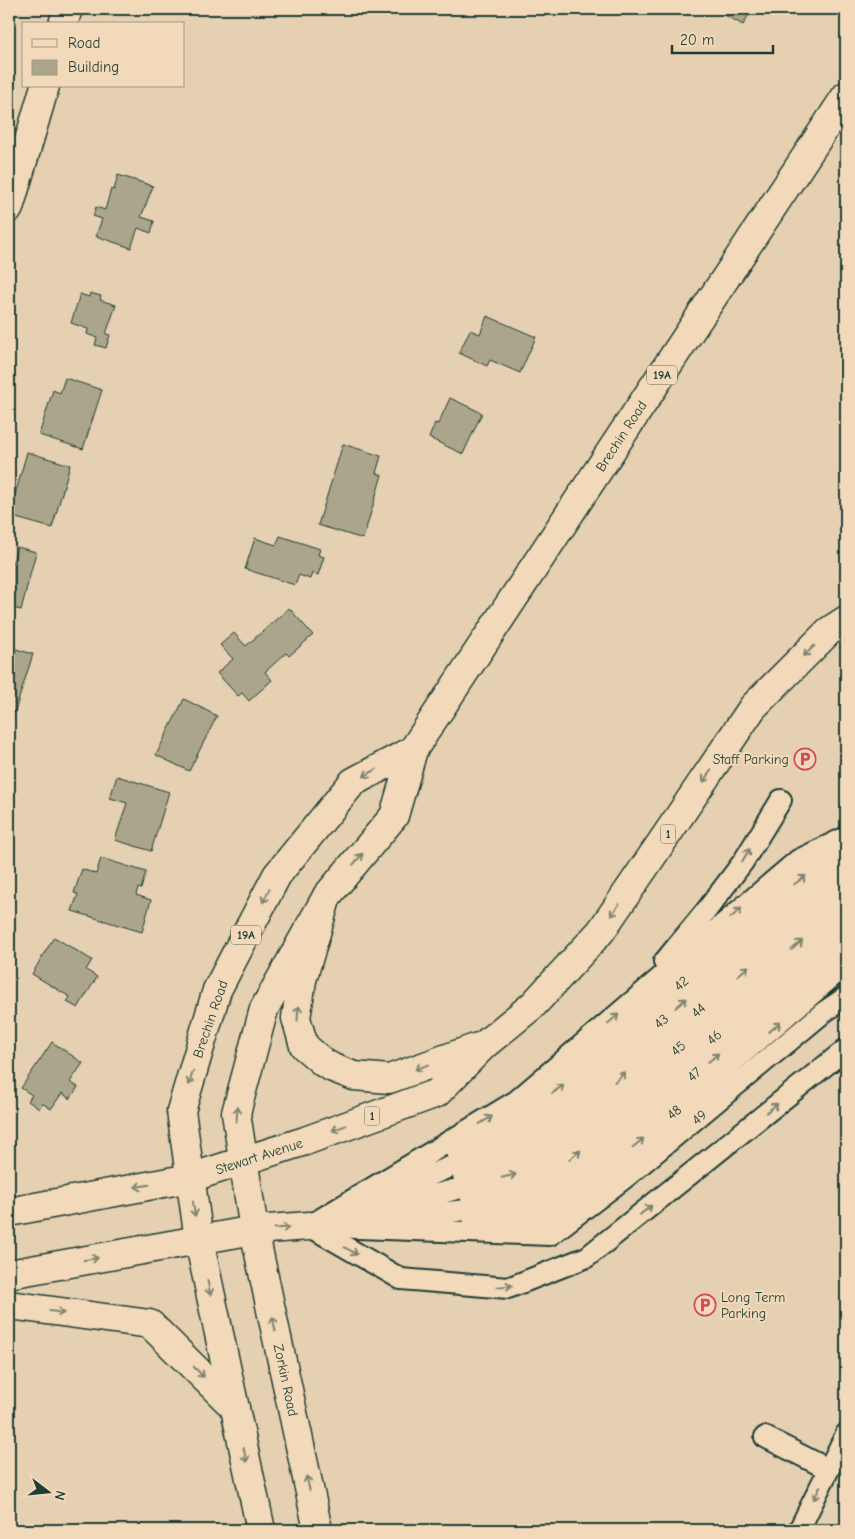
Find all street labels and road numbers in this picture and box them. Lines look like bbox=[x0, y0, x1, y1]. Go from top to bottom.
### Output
road number: 19A bbox=[647, 366, 677, 384]
street label: Brechin Road bbox=[592, 398, 651, 475]
road number: 1 bbox=[660, 824, 676, 844]
road number: 19A bbox=[231, 926, 261, 944]
street label: 42 bbox=[670, 972, 692, 994]
street label: Brechin Road bbox=[189, 978, 232, 1060]
street label: 44 bbox=[688, 999, 709, 1021]
street label: 43 bbox=[651, 1010, 672, 1032]
street label: 46 bbox=[703, 1026, 725, 1049]
street label: 45 bbox=[667, 1037, 689, 1060]
street label: 47 bbox=[684, 1063, 705, 1085]
street label: 48 bbox=[663, 1101, 685, 1123]
road number: 1 bbox=[364, 1106, 380, 1126]
street label: 49 bbox=[688, 1106, 710, 1128]
street label: Stewart Avenue bbox=[213, 1134, 305, 1179]
street label: Zorkin Road bbox=[270, 1342, 301, 1418]

